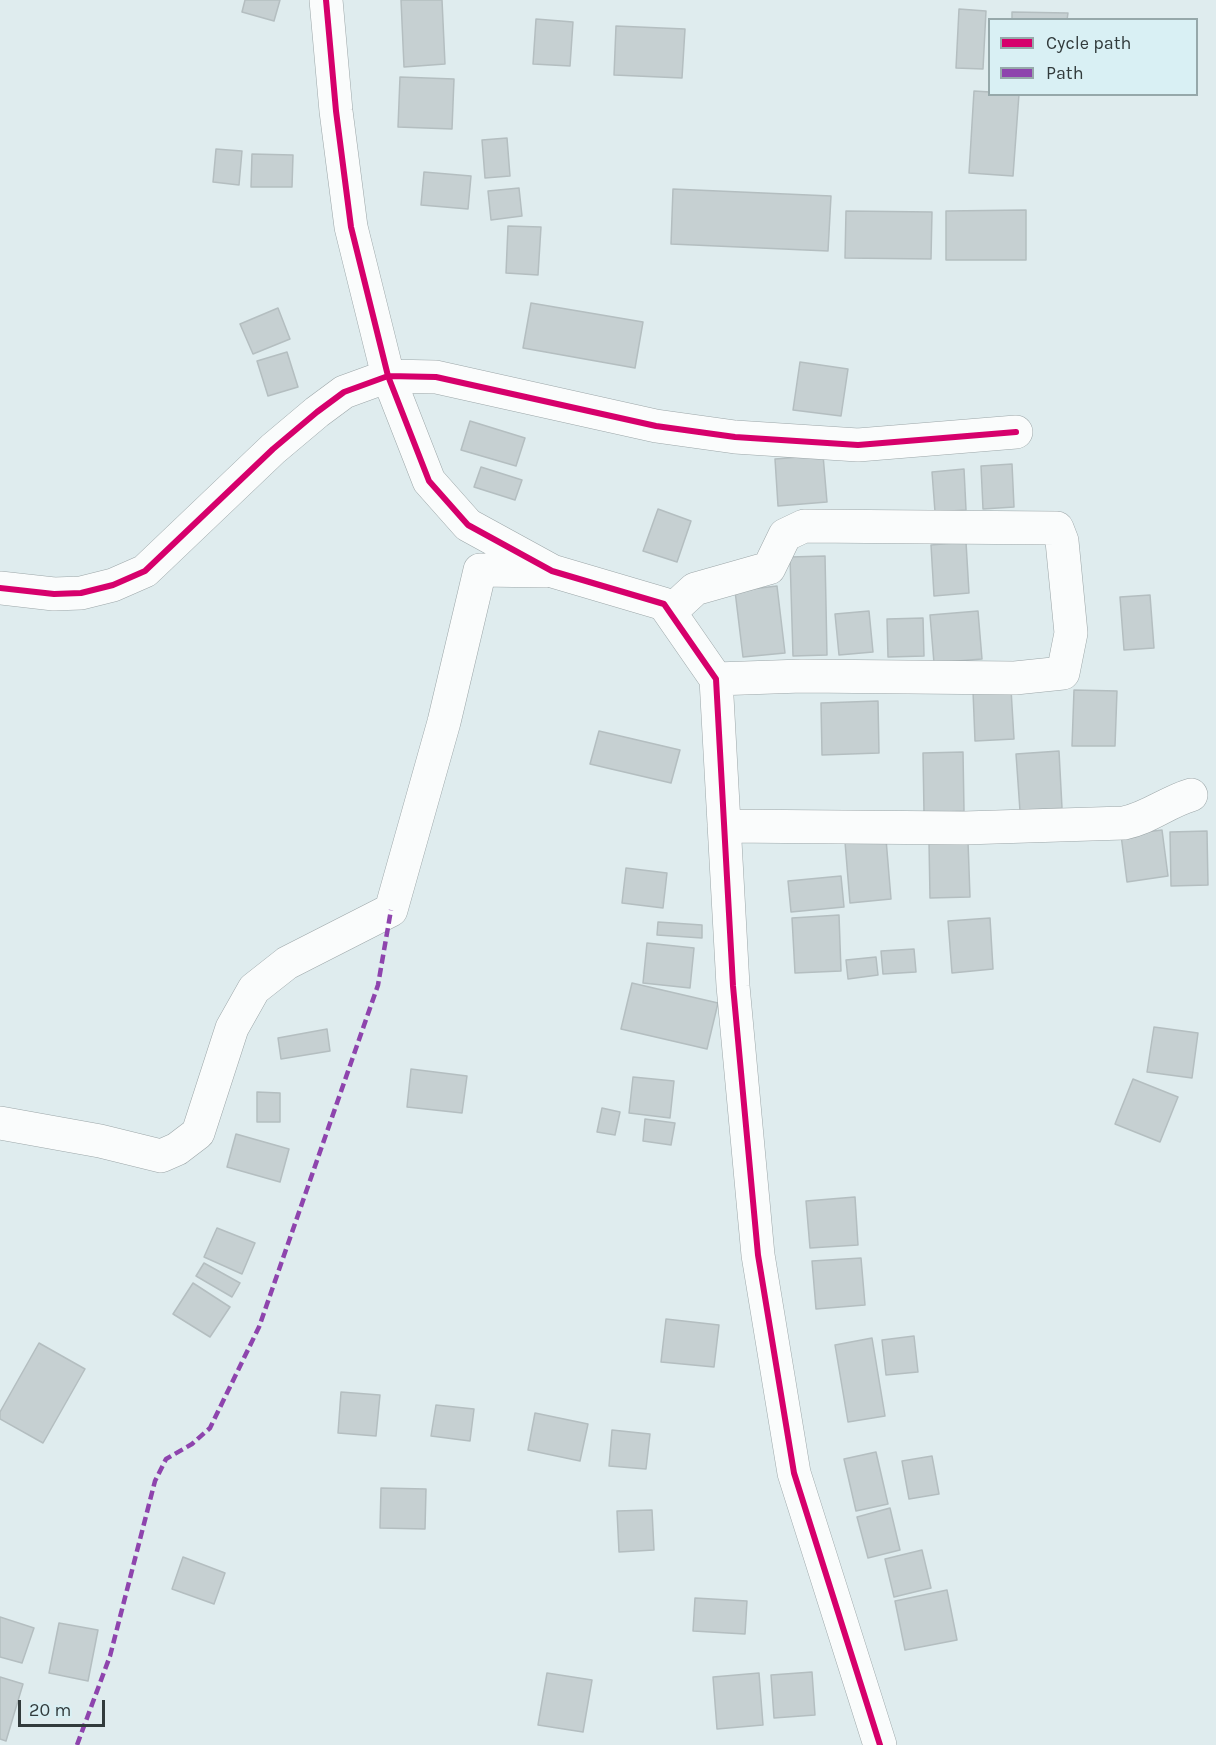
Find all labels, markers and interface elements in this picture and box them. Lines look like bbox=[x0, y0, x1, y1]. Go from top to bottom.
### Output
legend bbox=[988, 18, 1198, 96]
text: Cycle path bbox=[1046, 32, 1131, 54]
text: Path bbox=[1046, 62, 1084, 84]
scale bar bbox=[21, 1688, 108, 1726]
text: 20 m bbox=[29, 1699, 71, 1721]

